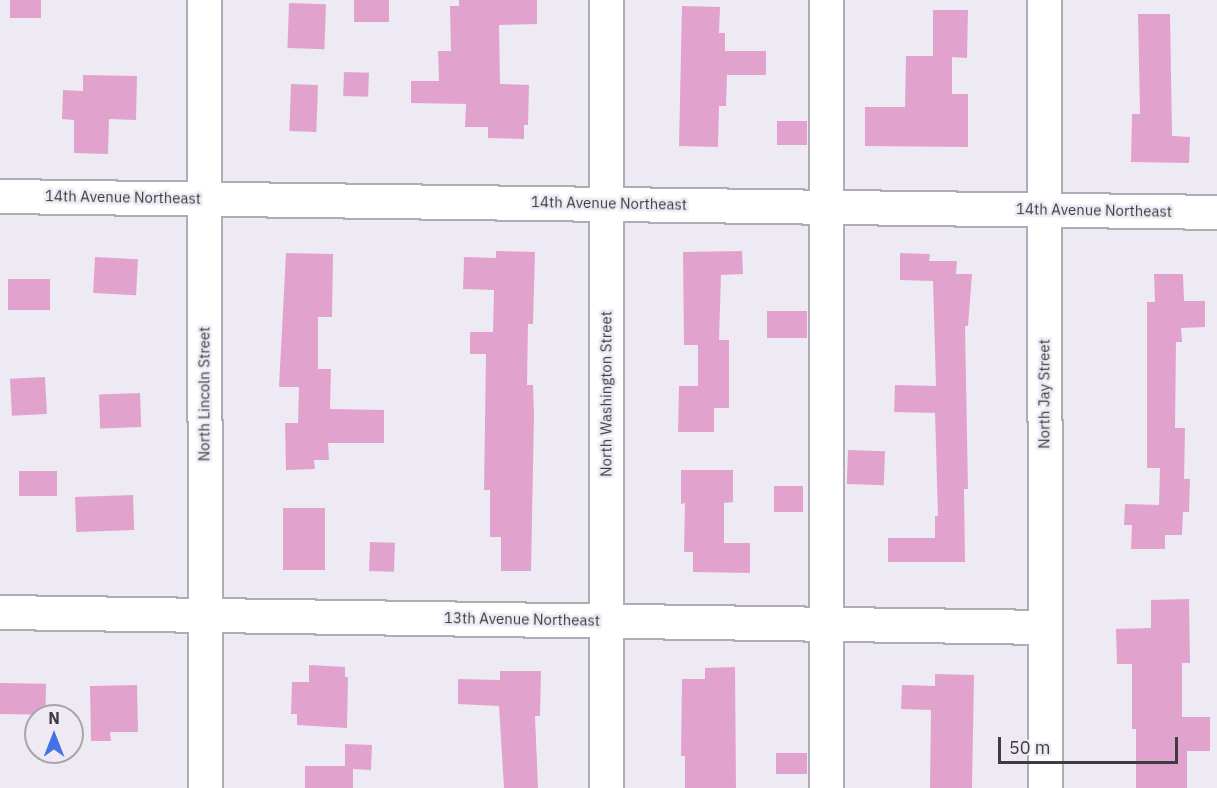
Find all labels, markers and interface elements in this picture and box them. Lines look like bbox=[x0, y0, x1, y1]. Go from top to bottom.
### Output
street label: 14th Avenue Northeast bbox=[45, 187, 201, 207]
street label: 14th Avenue Northeast bbox=[531, 193, 687, 213]
street label: 14th Avenue Northeast bbox=[1016, 200, 1172, 220]
street label: North Washington Street bbox=[597, 311, 615, 477]
street label: North Lincoln Street bbox=[195, 327, 213, 461]
street label: North Jay Street bbox=[1035, 339, 1053, 449]
street label: 13th Avenue Northeast bbox=[444, 609, 600, 629]
north arrow bbox=[24, 704, 84, 764]
text: N bbox=[48, 708, 60, 728]
scale bar bbox=[1001, 725, 1181, 763]
text: 50 m bbox=[1009, 736, 1051, 759]

